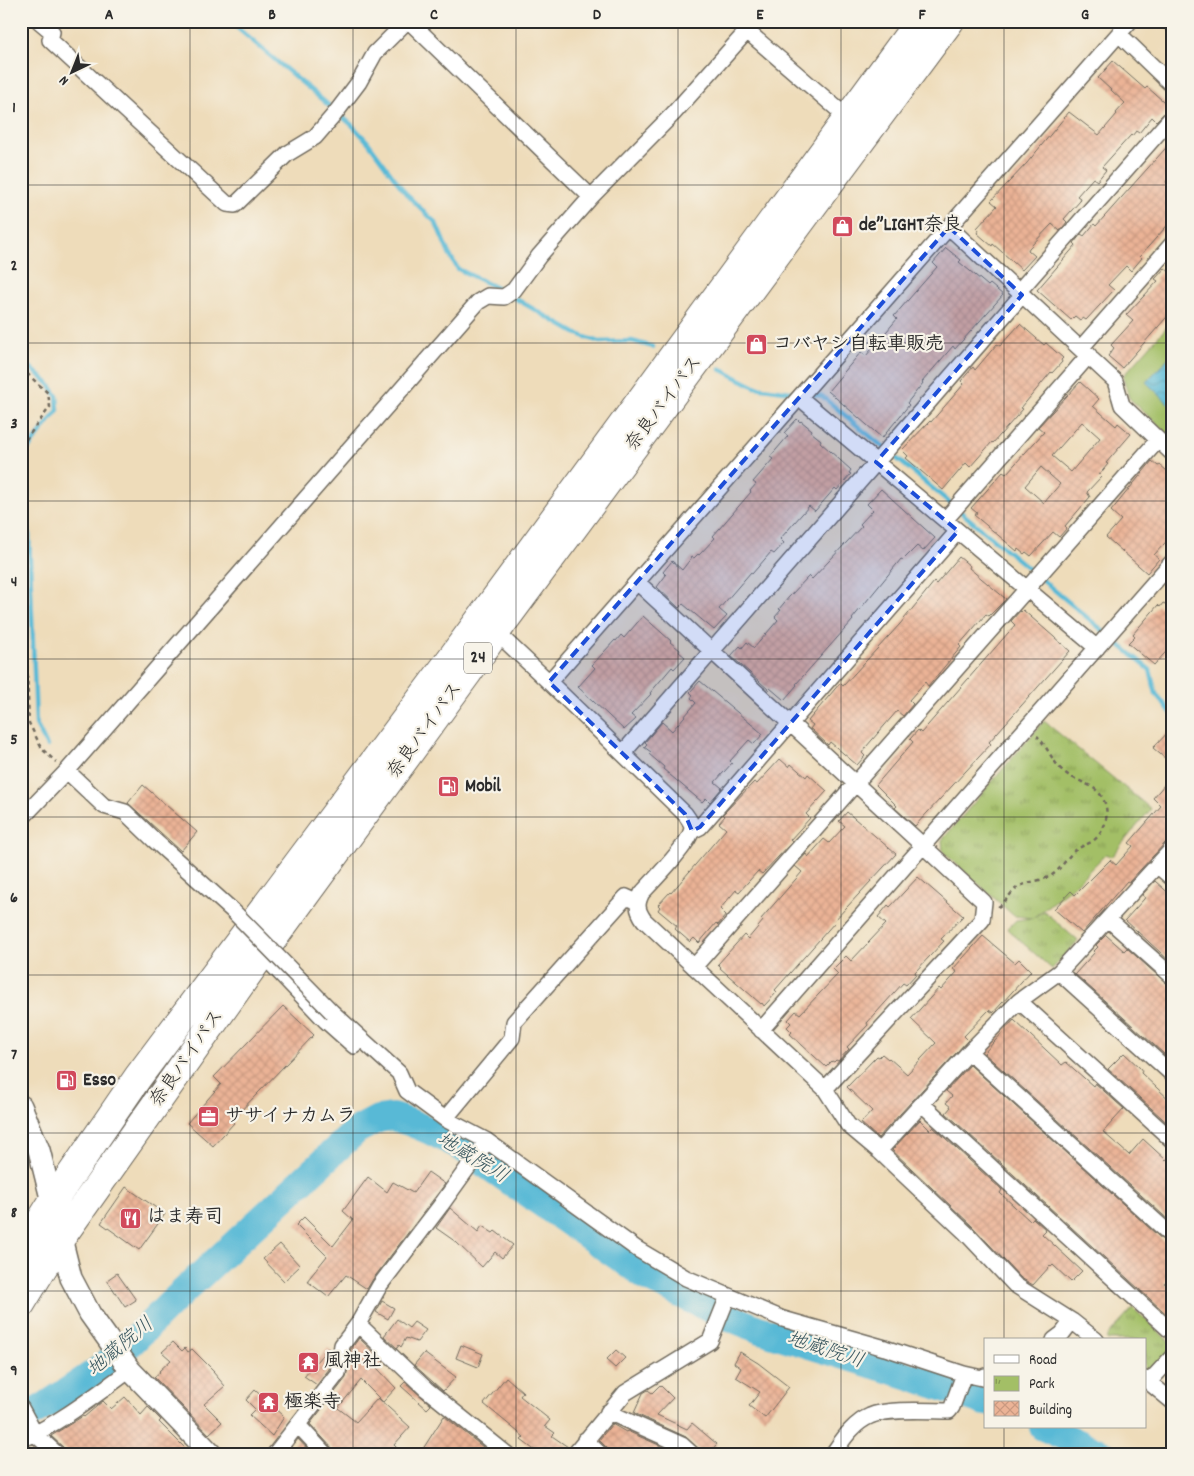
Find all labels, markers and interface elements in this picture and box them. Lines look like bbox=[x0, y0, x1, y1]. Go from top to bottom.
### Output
text: A bbox=[105, 4, 114, 27]
text: B bbox=[268, 4, 276, 27]
text: C bbox=[430, 4, 438, 27]
text: D bbox=[593, 4, 602, 27]
text: E bbox=[756, 4, 764, 27]
text: F bbox=[918, 4, 926, 27]
text: G bbox=[1081, 4, 1089, 27]
north arrow bbox=[48, 48, 98, 98]
text: N bbox=[55, 70, 74, 90]
text: 1 bbox=[12, 97, 16, 120]
place label: de”LIGHT奈良 bbox=[859, 213, 962, 240]
shop icon: de”LIGHT奈良 bbox=[831, 214, 855, 238]
text: 2 bbox=[11, 255, 18, 278]
place label: コバヤシ自転車販売 bbox=[773, 332, 944, 359]
shop icon: コバヤシ自転車販売 bbox=[745, 333, 769, 357]
street label: 奈良バイパス bbox=[620, 351, 710, 457]
text: 3 bbox=[10, 413, 18, 436]
text: 4 bbox=[11, 571, 17, 594]
road number: 24 bbox=[464, 642, 492, 674]
street label: 奈良バイパス bbox=[382, 677, 470, 785]
text: 5 bbox=[10, 729, 18, 752]
place label: Mobil bbox=[465, 774, 501, 801]
fuel station icon: Mobil bbox=[437, 775, 461, 799]
text: 6 bbox=[10, 887, 18, 910]
street label: 奈良バイパス bbox=[144, 1005, 232, 1113]
text: 7 bbox=[11, 1044, 17, 1067]
place label: Esso bbox=[83, 1068, 117, 1095]
fuel station icon: Esso bbox=[55, 1069, 79, 1093]
place label: ササイナカムラ bbox=[225, 1104, 356, 1131]
office icon: ササイナカムラ bbox=[197, 1105, 221, 1129]
water label: 地蔵院川 bbox=[431, 1126, 513, 1192]
text: 8 bbox=[11, 1202, 18, 1225]
place label: はま寿司 bbox=[147, 1205, 223, 1232]
restaurant icon: はま寿司 bbox=[119, 1206, 143, 1230]
water label: 地蔵院川 bbox=[81, 1312, 161, 1384]
water label: 地蔵院川 bbox=[783, 1325, 867, 1377]
legend bbox=[984, 1338, 1146, 1428]
place label: 風神社 bbox=[324, 1349, 381, 1376]
temple icon: 風神社 bbox=[296, 1350, 320, 1374]
text: Road bbox=[1029, 1350, 1057, 1372]
text: 9 bbox=[10, 1360, 18, 1383]
text: Park bbox=[1029, 1374, 1055, 1396]
place label: 極楽寺 bbox=[284, 1390, 341, 1417]
temple icon: 極楽寺 bbox=[256, 1391, 280, 1415]
text: Building bbox=[1029, 1400, 1072, 1422]

